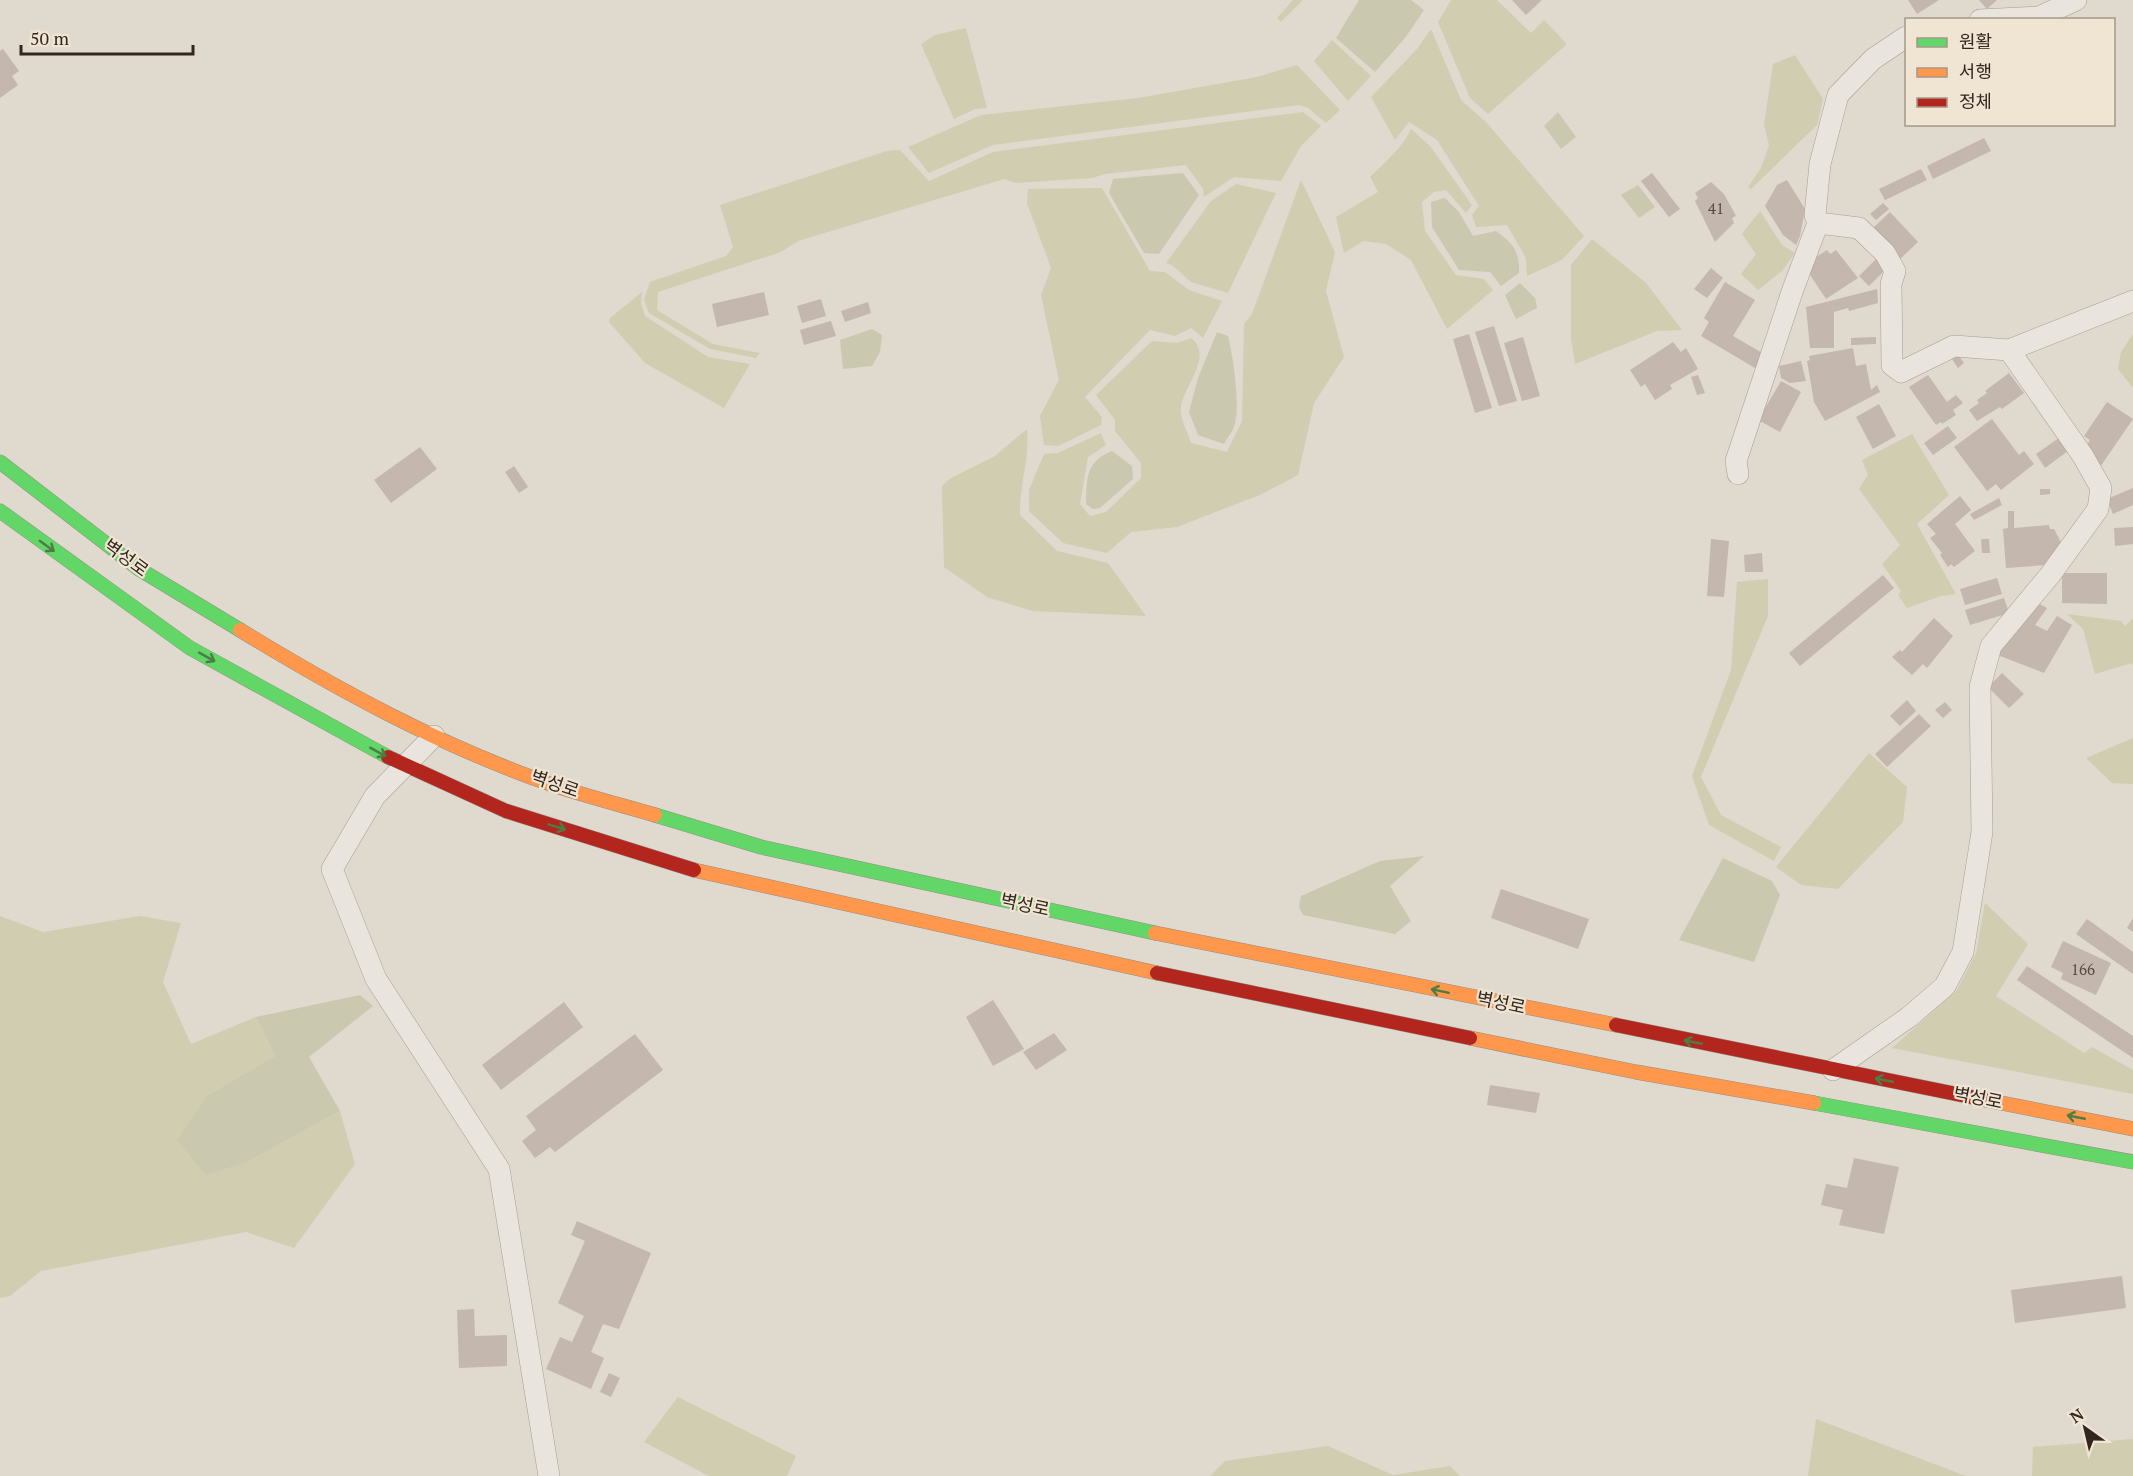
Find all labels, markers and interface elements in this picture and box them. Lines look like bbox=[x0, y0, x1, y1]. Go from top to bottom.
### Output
scale bar bbox=[21, 18, 194, 56]
legend bbox=[1905, 18, 2115, 126]
text: 50 m bbox=[30, 26, 70, 50]
text: 원활 bbox=[1959, 29, 1992, 53]
text: 서행 bbox=[1959, 59, 1992, 83]
text: 정체 bbox=[1959, 89, 1992, 113]
house number: 41 bbox=[1708, 198, 1724, 218]
street label: 벽성로 bbox=[99, 533, 154, 582]
one-way arrow bbox=[39, 539, 55, 552]
one-way arrow bbox=[198, 651, 215, 663]
one-way arrow bbox=[369, 746, 386, 758]
street label: 벽성로 bbox=[528, 764, 583, 802]
one-way arrow bbox=[547, 822, 566, 833]
street label: 벽성로 bbox=[998, 887, 1052, 921]
house number: 166 bbox=[2071, 959, 2095, 979]
one-way arrow bbox=[1431, 985, 1450, 996]
street label: 벽성로 bbox=[1474, 985, 1528, 1019]
one-way arrow bbox=[1684, 1036, 1703, 1047]
one-way arrow bbox=[1875, 1074, 1895, 1085]
street label: 벽성로 bbox=[1952, 1080, 2005, 1114]
one-way arrow bbox=[2066, 1111, 2086, 1122]
north arrow bbox=[2055, 1398, 2115, 1458]
text: N bbox=[2065, 1403, 2088, 1428]

